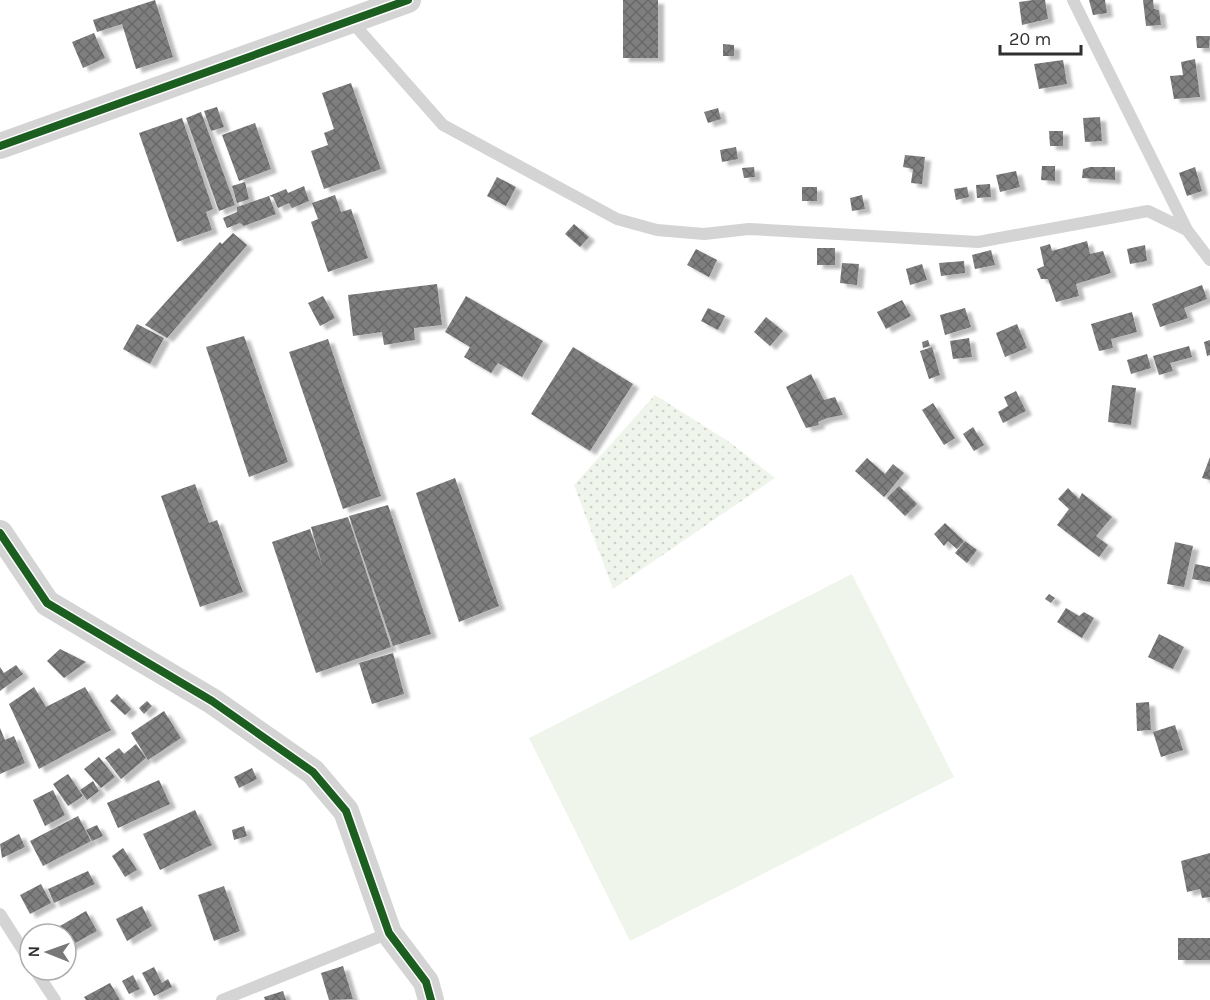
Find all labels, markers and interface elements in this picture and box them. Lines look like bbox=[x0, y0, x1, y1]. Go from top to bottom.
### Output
scale bar bbox=[1000, 18, 1081, 56]
text: 20 m bbox=[1009, 28, 1051, 50]
north arrow bbox=[18, 922, 78, 982]
text: N bbox=[24, 946, 43, 958]

